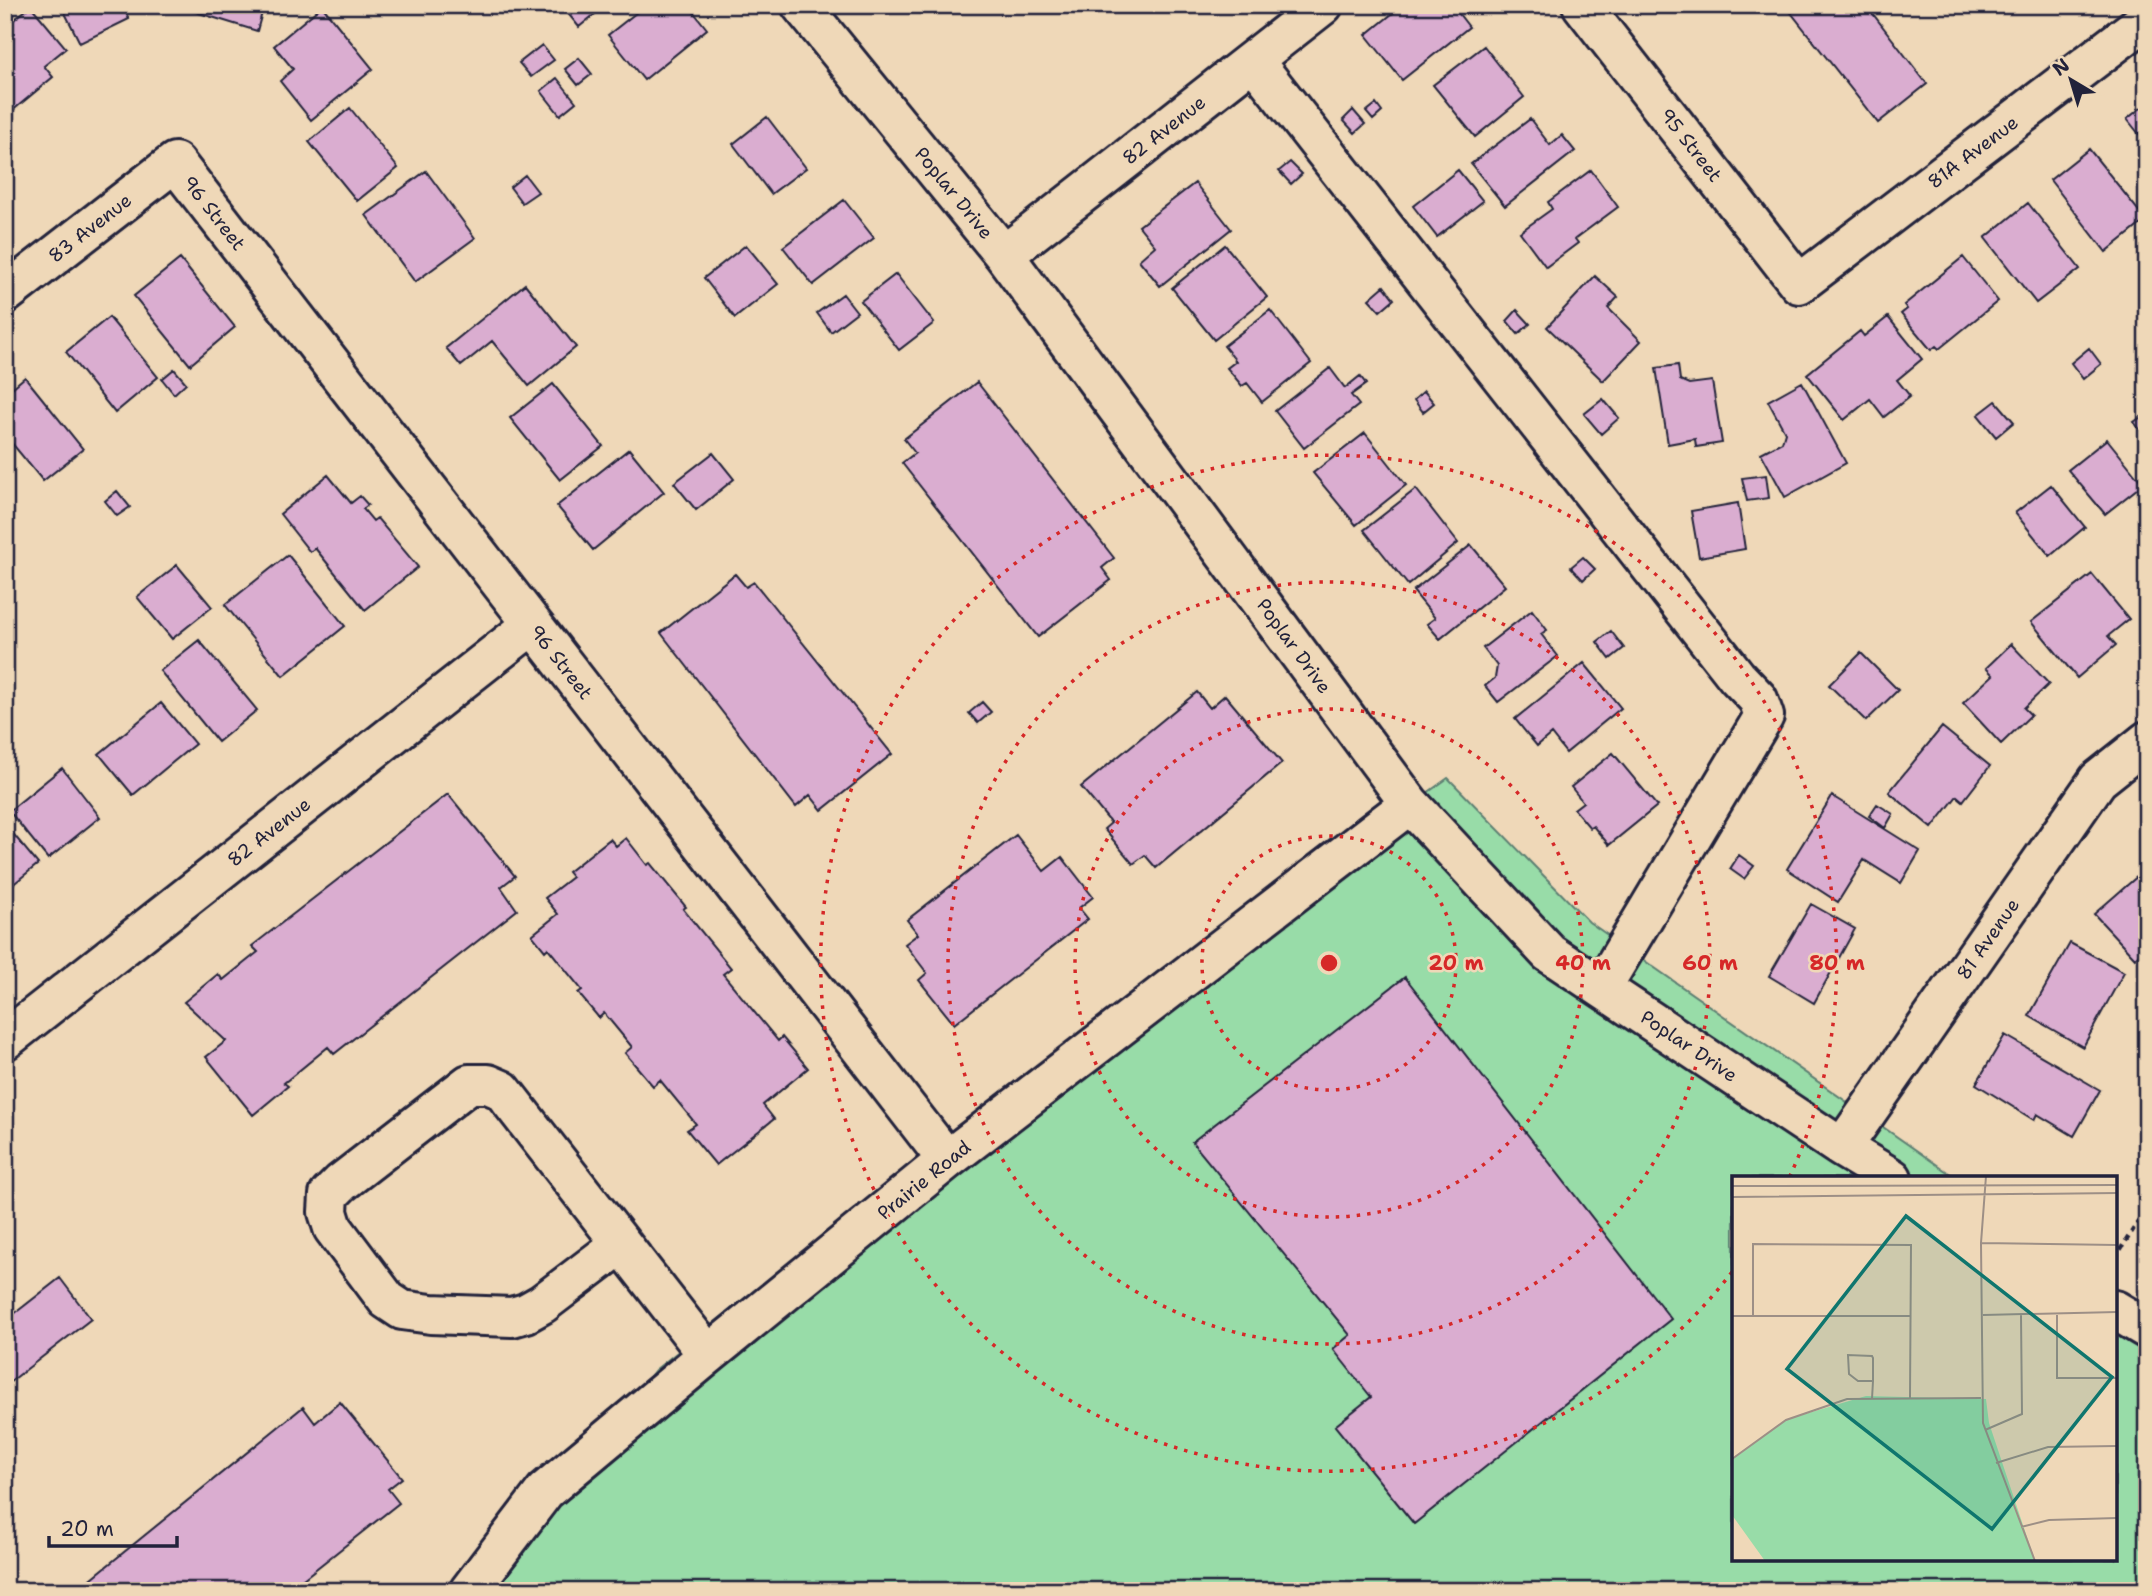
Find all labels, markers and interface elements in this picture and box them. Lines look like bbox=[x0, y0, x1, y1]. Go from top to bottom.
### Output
north arrow bbox=[2036, 46, 2106, 116]
text: N bbox=[2047, 53, 2074, 81]
street label: 82 Avenue bbox=[1117, 90, 1211, 170]
street label: 95 Street bbox=[1654, 103, 1728, 187]
street label: 81A Avenue bbox=[1923, 110, 2023, 194]
street label: Poplar Drive bbox=[909, 142, 999, 244]
street label: 96 Street bbox=[177, 170, 251, 256]
street label: 83 Avenue bbox=[43, 188, 137, 268]
street label: Poplar Drive bbox=[1251, 593, 1337, 699]
street label: 96 Street bbox=[524, 619, 598, 705]
street label: 82 Avenue bbox=[222, 792, 316, 872]
street label: 81 Avenue bbox=[1951, 893, 2025, 985]
text: 20 m bbox=[1428, 949, 1484, 977]
text: 40 m bbox=[1555, 949, 1611, 977]
text: 60 m bbox=[1682, 949, 1738, 977]
text: 80 m bbox=[1809, 949, 1865, 977]
centre of rings bbox=[1317, 951, 1341, 975]
street label: Poplar Drive bbox=[1636, 1004, 1742, 1088]
street label: Prairie Road bbox=[872, 1135, 976, 1225]
inset map bbox=[1732, 1176, 2117, 1561]
scale bar bbox=[49, 1505, 177, 1549]
text: 20 m bbox=[60, 1515, 114, 1543]

